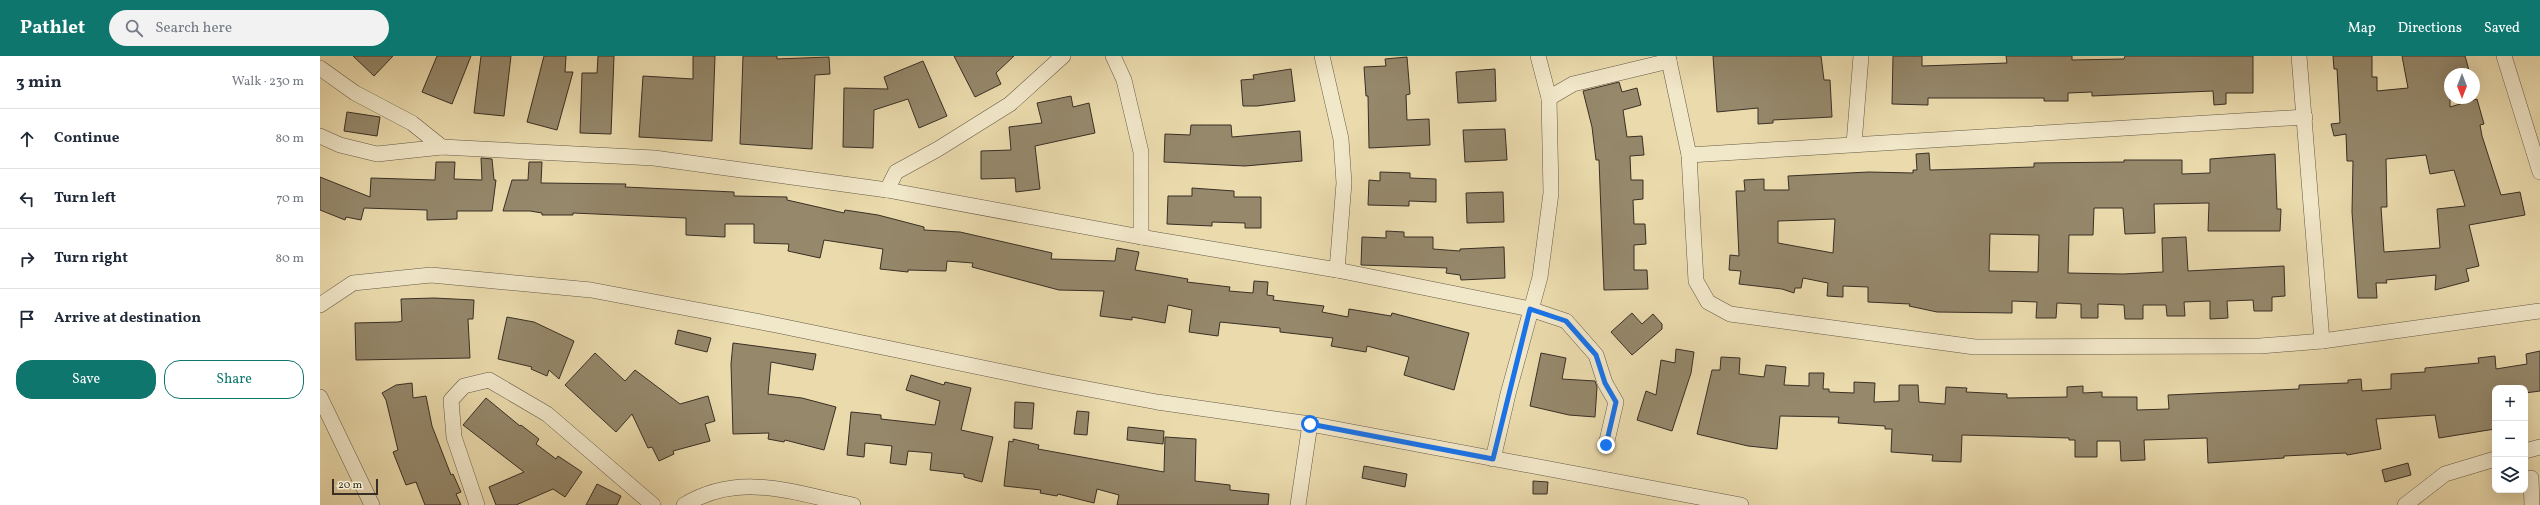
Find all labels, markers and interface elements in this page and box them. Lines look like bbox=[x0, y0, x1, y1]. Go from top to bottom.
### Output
search box bbox=[109, 10, 389, 46]
text: Pathlet bbox=[20, 15, 85, 41]
icon: search bbox=[123, 17, 145, 39]
text: Search here bbox=[155, 18, 232, 39]
text: Map bbox=[2348, 19, 2376, 38]
text: Directions bbox=[2398, 19, 2462, 38]
text: Saved bbox=[2484, 19, 2520, 38]
north arrow bbox=[2444, 68, 2480, 104]
text: 3 min bbox=[16, 71, 62, 94]
text: Walk · 230 m bbox=[232, 73, 304, 91]
icon: ahead bbox=[16, 128, 38, 150]
text: Continue bbox=[54, 128, 119, 149]
text: 80 m bbox=[275, 130, 304, 148]
icon: left bbox=[16, 188, 38, 210]
text: Turn left bbox=[54, 188, 116, 209]
text: 70 m bbox=[276, 190, 304, 208]
icon: right bbox=[16, 248, 38, 270]
text: Turn right bbox=[54, 248, 128, 269]
text: 80 m bbox=[275, 250, 304, 268]
icon: arrive bbox=[16, 308, 38, 330]
text: Arrive at destination bbox=[54, 308, 201, 329]
button: Save bbox=[16, 360, 156, 399]
button: Share bbox=[164, 360, 304, 399]
map controls bbox=[2492, 385, 2528, 493]
button: + bbox=[2492, 385, 2528, 421]
route start bbox=[1301, 415, 1319, 433]
button: − bbox=[2492, 421, 2528, 457]
route end bbox=[1597, 436, 1615, 454]
button: layers bbox=[2492, 457, 2528, 493]
scale bar bbox=[332, 477, 378, 496]
text: 20 m bbox=[338, 478, 362, 493]

